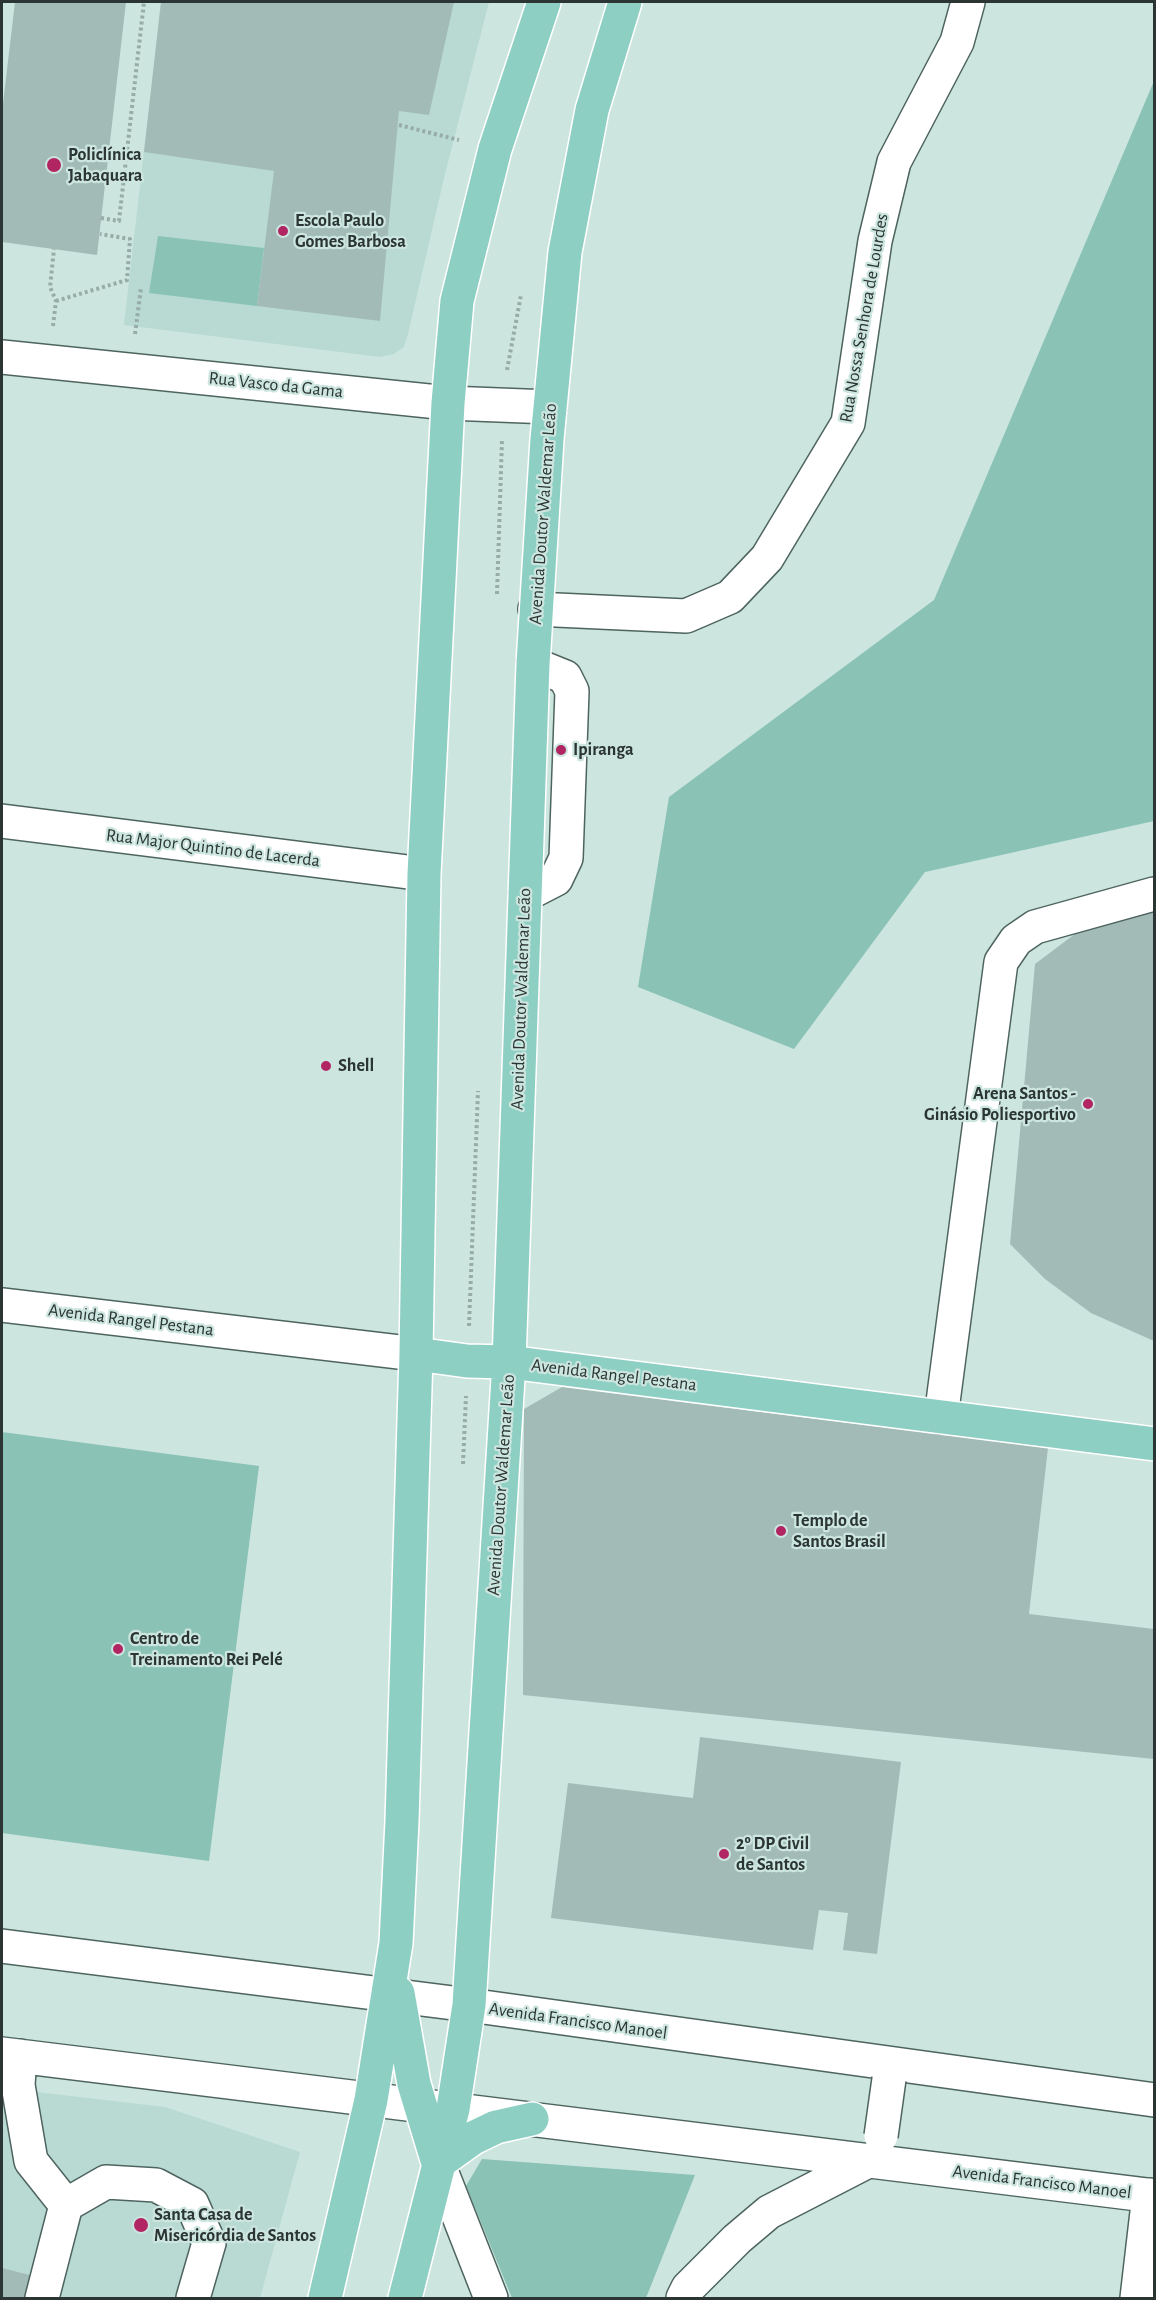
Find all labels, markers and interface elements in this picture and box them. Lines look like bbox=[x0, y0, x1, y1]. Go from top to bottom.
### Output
place label: Policlínica Jabaquara bbox=[68, 144, 143, 186]
marker: Policlínica Jabaquara bbox=[45, 156, 63, 174]
place label: Escola Paulo Gomes Barbosa bbox=[295, 210, 406, 252]
street label: Rua Nossa Senhora de Lourdes bbox=[835, 212, 893, 424]
marker: Escola Paulo Gomes Barbosa bbox=[276, 224, 290, 238]
street label: Rua Vasco da Gama bbox=[208, 367, 344, 403]
street label: Avenida Doutor Waldemar Leão bbox=[524, 403, 562, 625]
place label: Ipiranga bbox=[573, 739, 634, 761]
marker: Ipiranga bbox=[554, 743, 568, 757]
street label: Rua Major Quintino de Lacerda bbox=[105, 824, 321, 872]
street label: Avenida Doutor Waldemar Leão bbox=[506, 888, 536, 1110]
place label: Shell bbox=[338, 1055, 374, 1077]
marker: Shell bbox=[319, 1059, 333, 1073]
place label: Arena Santos - Ginásio Poliesportivo bbox=[924, 1083, 1076, 1126]
marker: Arena Santos - Ginásio Poliesportivo bbox=[1081, 1097, 1095, 1111]
street label: Avenida Rangel Pestana bbox=[47, 1299, 215, 1341]
street label: Avenida Rangel Pestana bbox=[530, 1354, 698, 1396]
street label: Avenida Doutor Waldemar Leão bbox=[482, 1374, 520, 1596]
place label: Templo de Santos Brasil bbox=[793, 1510, 886, 1552]
marker: Templo de Santos Brasil bbox=[774, 1524, 788, 1538]
place label: Centro de Treinamento Rei Pelé bbox=[130, 1628, 283, 1670]
marker: Centro de Treinamento Rei Pelé bbox=[111, 1642, 125, 1656]
place label: 2º DP Civil de Santos bbox=[736, 1833, 809, 1876]
marker: 2º DP Civil de Santos bbox=[717, 1847, 731, 1861]
street label: Avenida Francisco Manoel bbox=[487, 1998, 669, 2044]
street label: Avenida Francisco Manoel bbox=[951, 2160, 1133, 2204]
place label: Santa Casa de Misericórdia de Santos bbox=[154, 2204, 316, 2246]
marker: Santa Casa de Misericórdia de Santos bbox=[132, 2216, 150, 2234]

